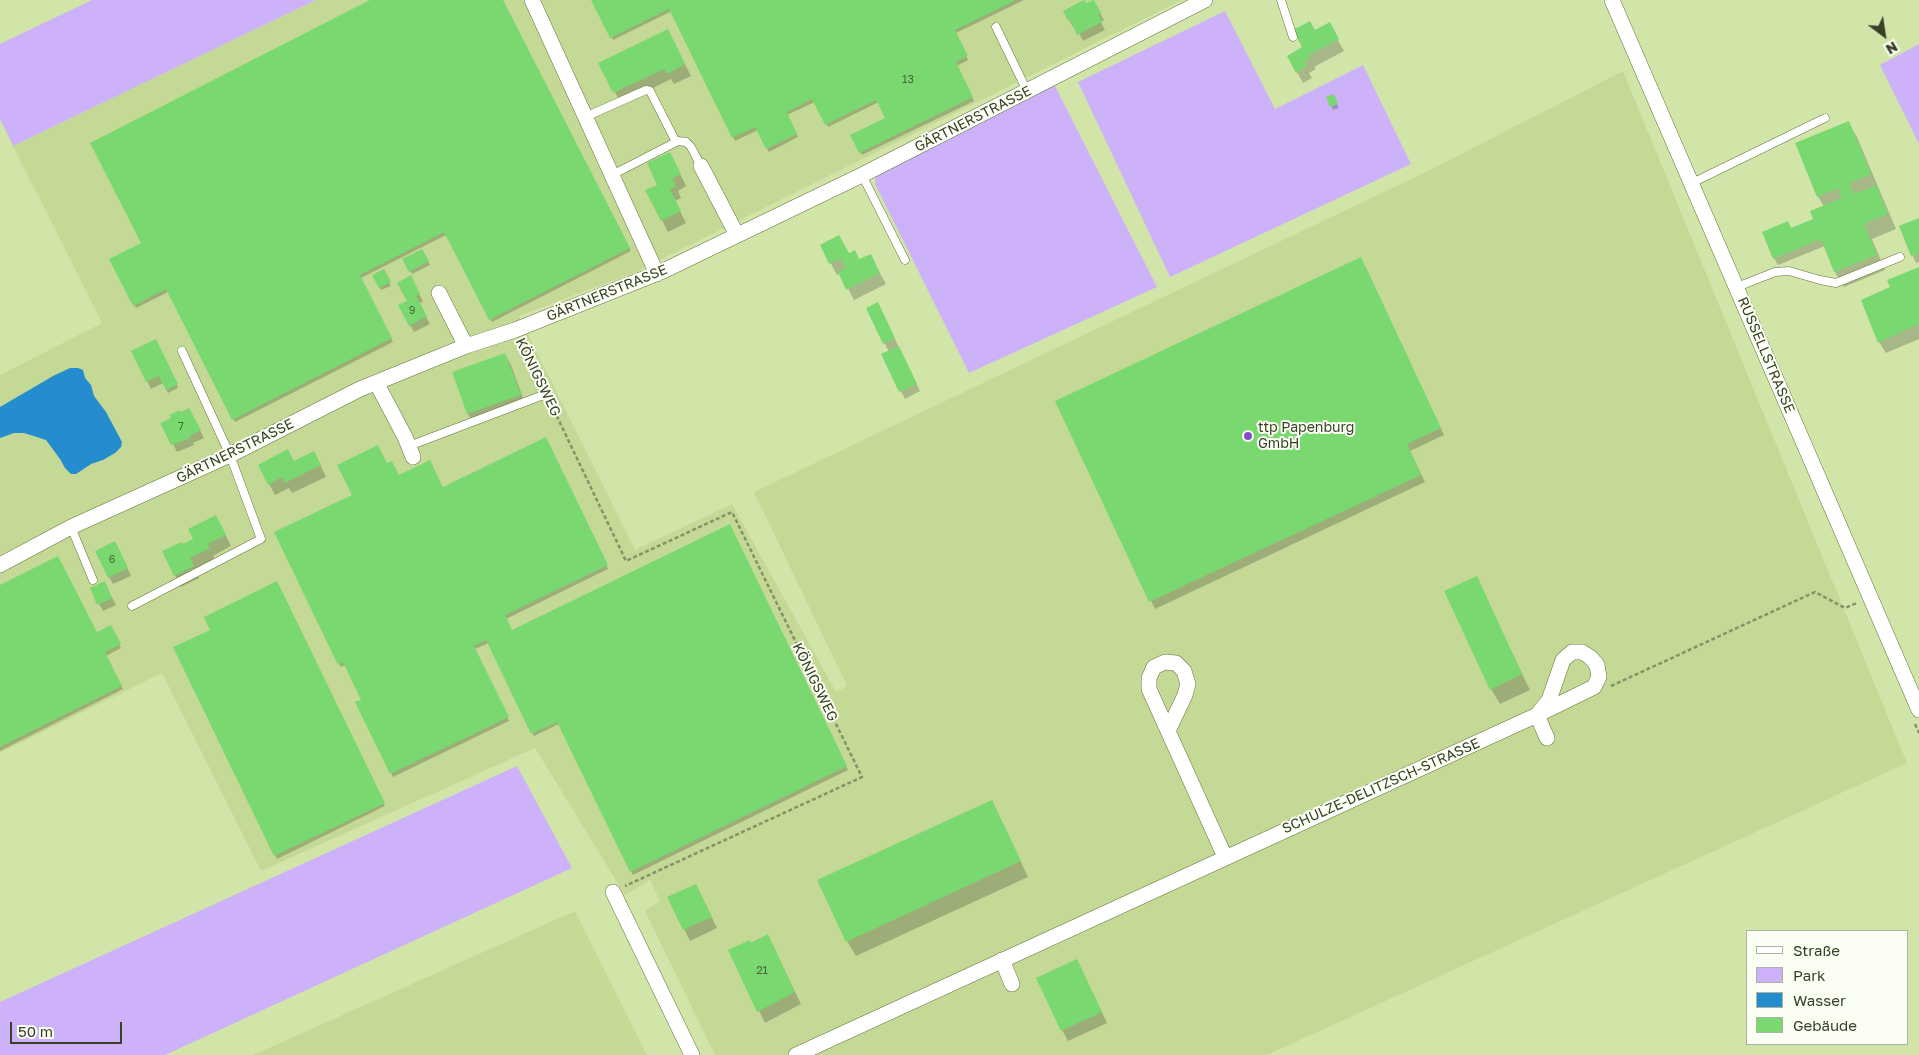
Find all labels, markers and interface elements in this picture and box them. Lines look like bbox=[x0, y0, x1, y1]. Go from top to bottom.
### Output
north arrow bbox=[1859, 10, 1909, 60]
text: N bbox=[1883, 38, 1901, 58]
house number: 13 bbox=[902, 73, 914, 87]
street label: GÄRTNERSTRASSE bbox=[912, 82, 1034, 156]
street label: GÄRTNERSTRASSE bbox=[544, 261, 670, 325]
street label: RUSSELLSTRASSE bbox=[1734, 294, 1798, 416]
house number: 9 bbox=[409, 304, 415, 318]
street label: KÖNIGSWEG bbox=[512, 335, 564, 419]
street label: GÄRTNERSTRASSE bbox=[174, 415, 296, 487]
house number: 7 bbox=[178, 420, 184, 434]
place label: ttp Papenburg GmbH bbox=[1258, 420, 1354, 452]
marker: ttp Papenburg GmbH bbox=[1242, 430, 1254, 442]
house number: 6 bbox=[109, 553, 115, 567]
street label: KÖNIGSWEG bbox=[789, 640, 841, 724]
street label: SCHULZE-DELITZSCH-STRASSE bbox=[1280, 735, 1482, 837]
legend bbox=[1746, 930, 1909, 1045]
text: Straße bbox=[1793, 941, 1840, 959]
house number: 21 bbox=[756, 964, 768, 978]
text: Park bbox=[1793, 966, 1825, 984]
text: Wasser bbox=[1793, 991, 1846, 1009]
scale bar bbox=[12, 1012, 125, 1044]
text: Gebäude bbox=[1793, 1016, 1857, 1034]
text: 50 m bbox=[18, 1022, 53, 1040]

